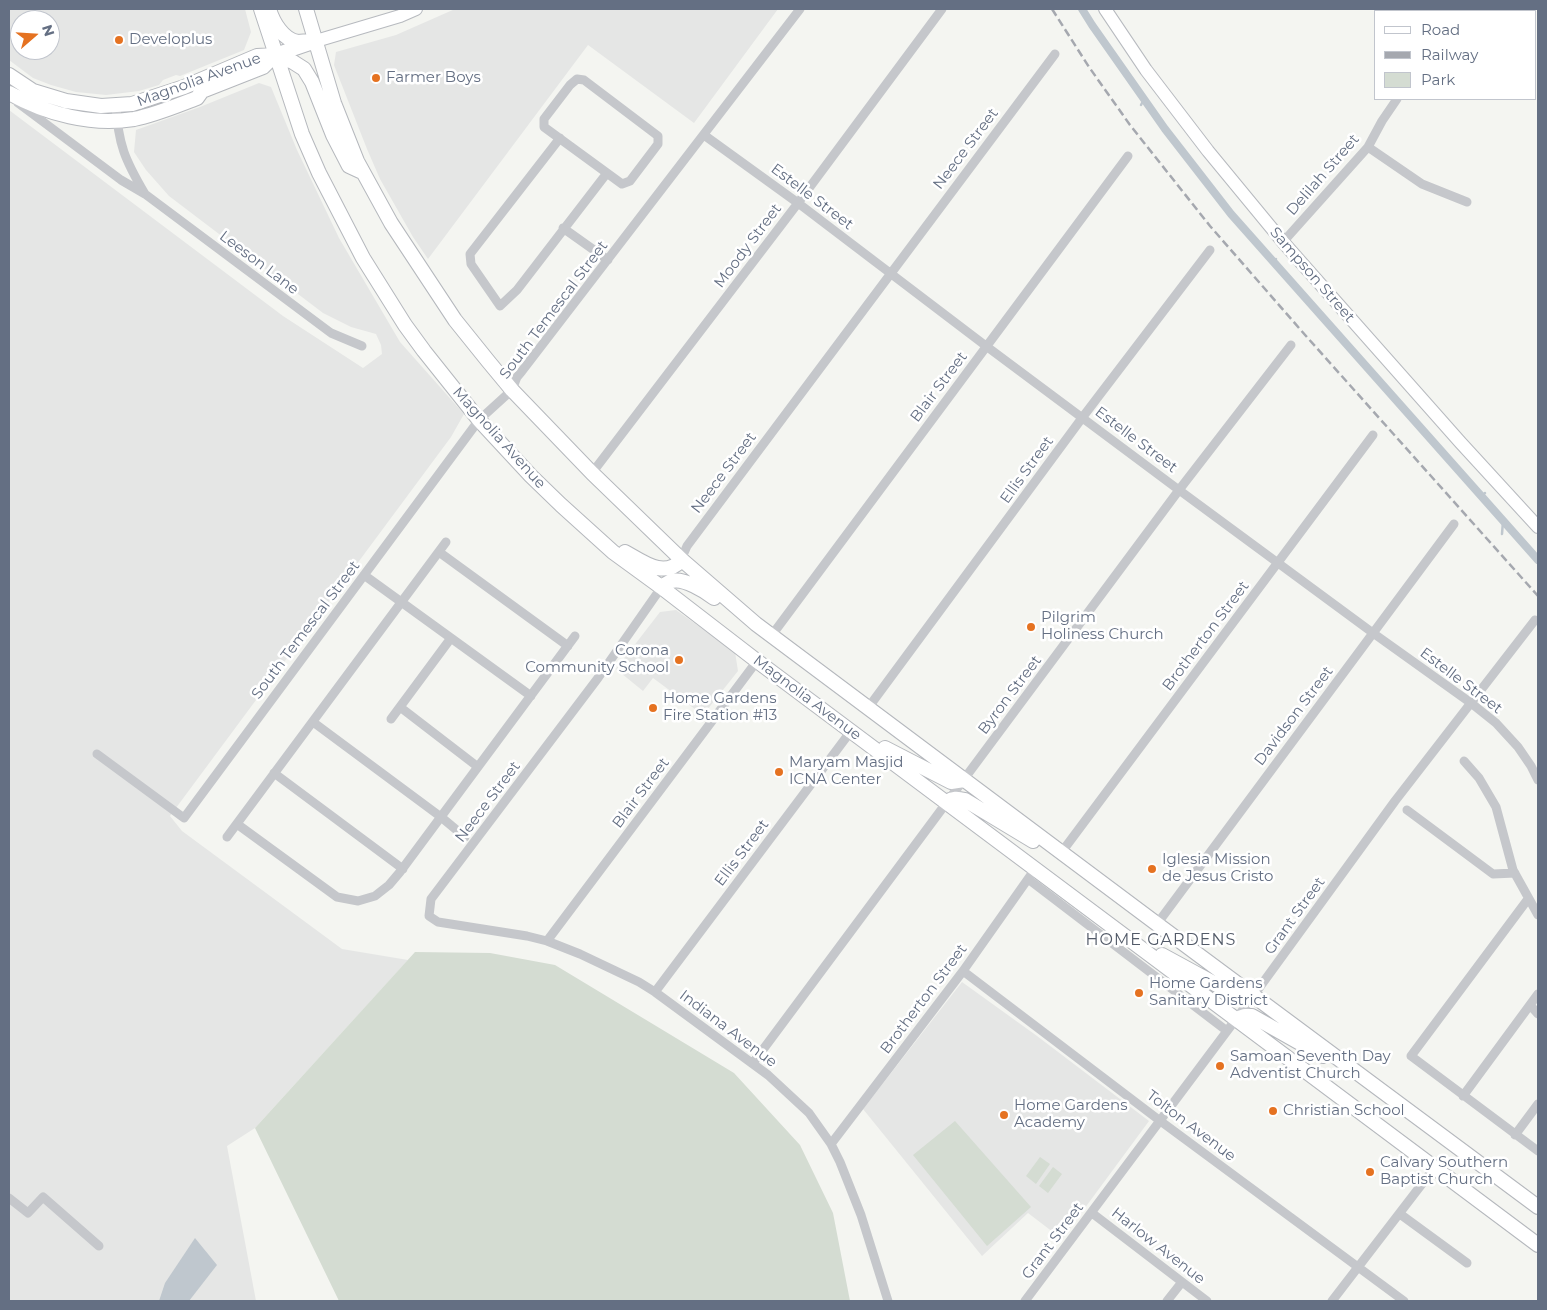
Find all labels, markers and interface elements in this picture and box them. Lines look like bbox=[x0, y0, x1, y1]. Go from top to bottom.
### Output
north arrow bbox=[10, 10, 60, 60]
legend bbox=[1374, 10, 1537, 100]
text: Road bbox=[1421, 20, 1460, 39]
text: N bbox=[38, 22, 59, 39]
place label: Developlus bbox=[129, 31, 212, 49]
marker: Developlus bbox=[113, 34, 125, 46]
text: Railway bbox=[1421, 45, 1478, 64]
street label: Magnolia Avenue bbox=[135, 49, 263, 111]
place label: Farmer Boys bbox=[386, 69, 481, 87]
text: Park bbox=[1421, 70, 1455, 89]
marker: Farmer Boys bbox=[370, 72, 382, 84]
street label: Neece Street bbox=[930, 105, 1002, 193]
street label: Delilah Street bbox=[1283, 131, 1363, 219]
street label: Estelle Street bbox=[767, 160, 857, 234]
street label: Moody Street bbox=[711, 200, 785, 292]
street label: Sampson Street bbox=[1266, 224, 1358, 326]
street label: Leeson Lane bbox=[216, 227, 302, 299]
street label: South Temescal Street bbox=[496, 237, 612, 383]
street label: Blair Street bbox=[907, 348, 971, 426]
street label: Magnolia Avenue bbox=[449, 384, 549, 492]
street label: Estelle Street bbox=[1091, 403, 1181, 477]
street label: Neece Street bbox=[688, 429, 760, 517]
street label: Ellis Street bbox=[997, 433, 1057, 507]
street label: South Temescal Street bbox=[248, 557, 364, 703]
street label: Brotherton Street bbox=[1159, 578, 1253, 694]
place label: Pilgrim Holiness Church bbox=[1041, 609, 1164, 644]
marker: Pilgrim Holiness Church bbox=[1025, 621, 1037, 633]
place label: Corona Community School bbox=[525, 642, 669, 677]
street label: Estelle Street bbox=[1416, 644, 1506, 718]
street label: Magnolia Avenue bbox=[749, 652, 865, 744]
street label: Byron Street bbox=[975, 652, 1045, 738]
marker: Corona Community School bbox=[673, 654, 685, 666]
street label: Davidson Street bbox=[1251, 663, 1337, 769]
place label: Home Gardens Fire Station #13 bbox=[663, 690, 777, 725]
marker: Home Gardens Fire Station #13 bbox=[647, 702, 659, 714]
street label: Blair Street bbox=[609, 754, 673, 832]
place label: Maryam Masjid ICNA Center bbox=[789, 754, 903, 789]
street label: Neece Street bbox=[452, 758, 524, 846]
marker: Maryam Masjid ICNA Center bbox=[773, 766, 785, 778]
street label: Ellis Street bbox=[711, 816, 773, 890]
place label: Iglesia Mission de Jesus Cristo bbox=[1162, 851, 1273, 886]
marker: Iglesia Mission de Jesus Cristo bbox=[1146, 863, 1158, 875]
street label: Grant Street bbox=[1261, 874, 1329, 958]
district label: HOME GARDENS bbox=[1084, 930, 1238, 950]
street label: Brotherton Street bbox=[877, 941, 971, 1057]
place label: Home Gardens Sanitary District bbox=[1149, 975, 1268, 1010]
street label: Indiana Avenue bbox=[676, 987, 780, 1071]
marker: Home Gardens Sanitary District bbox=[1133, 987, 1145, 999]
place label: Samoan Seventh Day Adventist Church bbox=[1230, 1048, 1391, 1083]
marker: Samoan Seventh Day Adventist Church bbox=[1214, 1060, 1226, 1072]
street label: Tolton Avenue bbox=[1143, 1087, 1239, 1165]
place label: Home Gardens Academy bbox=[1014, 1097, 1127, 1132]
place label: Christian School bbox=[1283, 1102, 1405, 1120]
marker: Christian School bbox=[1267, 1105, 1279, 1117]
marker: Home Gardens Academy bbox=[998, 1109, 1010, 1121]
place label: Calvary Southern Baptist Church bbox=[1380, 1154, 1508, 1189]
marker: Calvary Southern Baptist Church bbox=[1364, 1166, 1376, 1178]
street label: Grant Street bbox=[1018, 1199, 1088, 1283]
street label: Harlow Avenue bbox=[1108, 1204, 1208, 1288]

